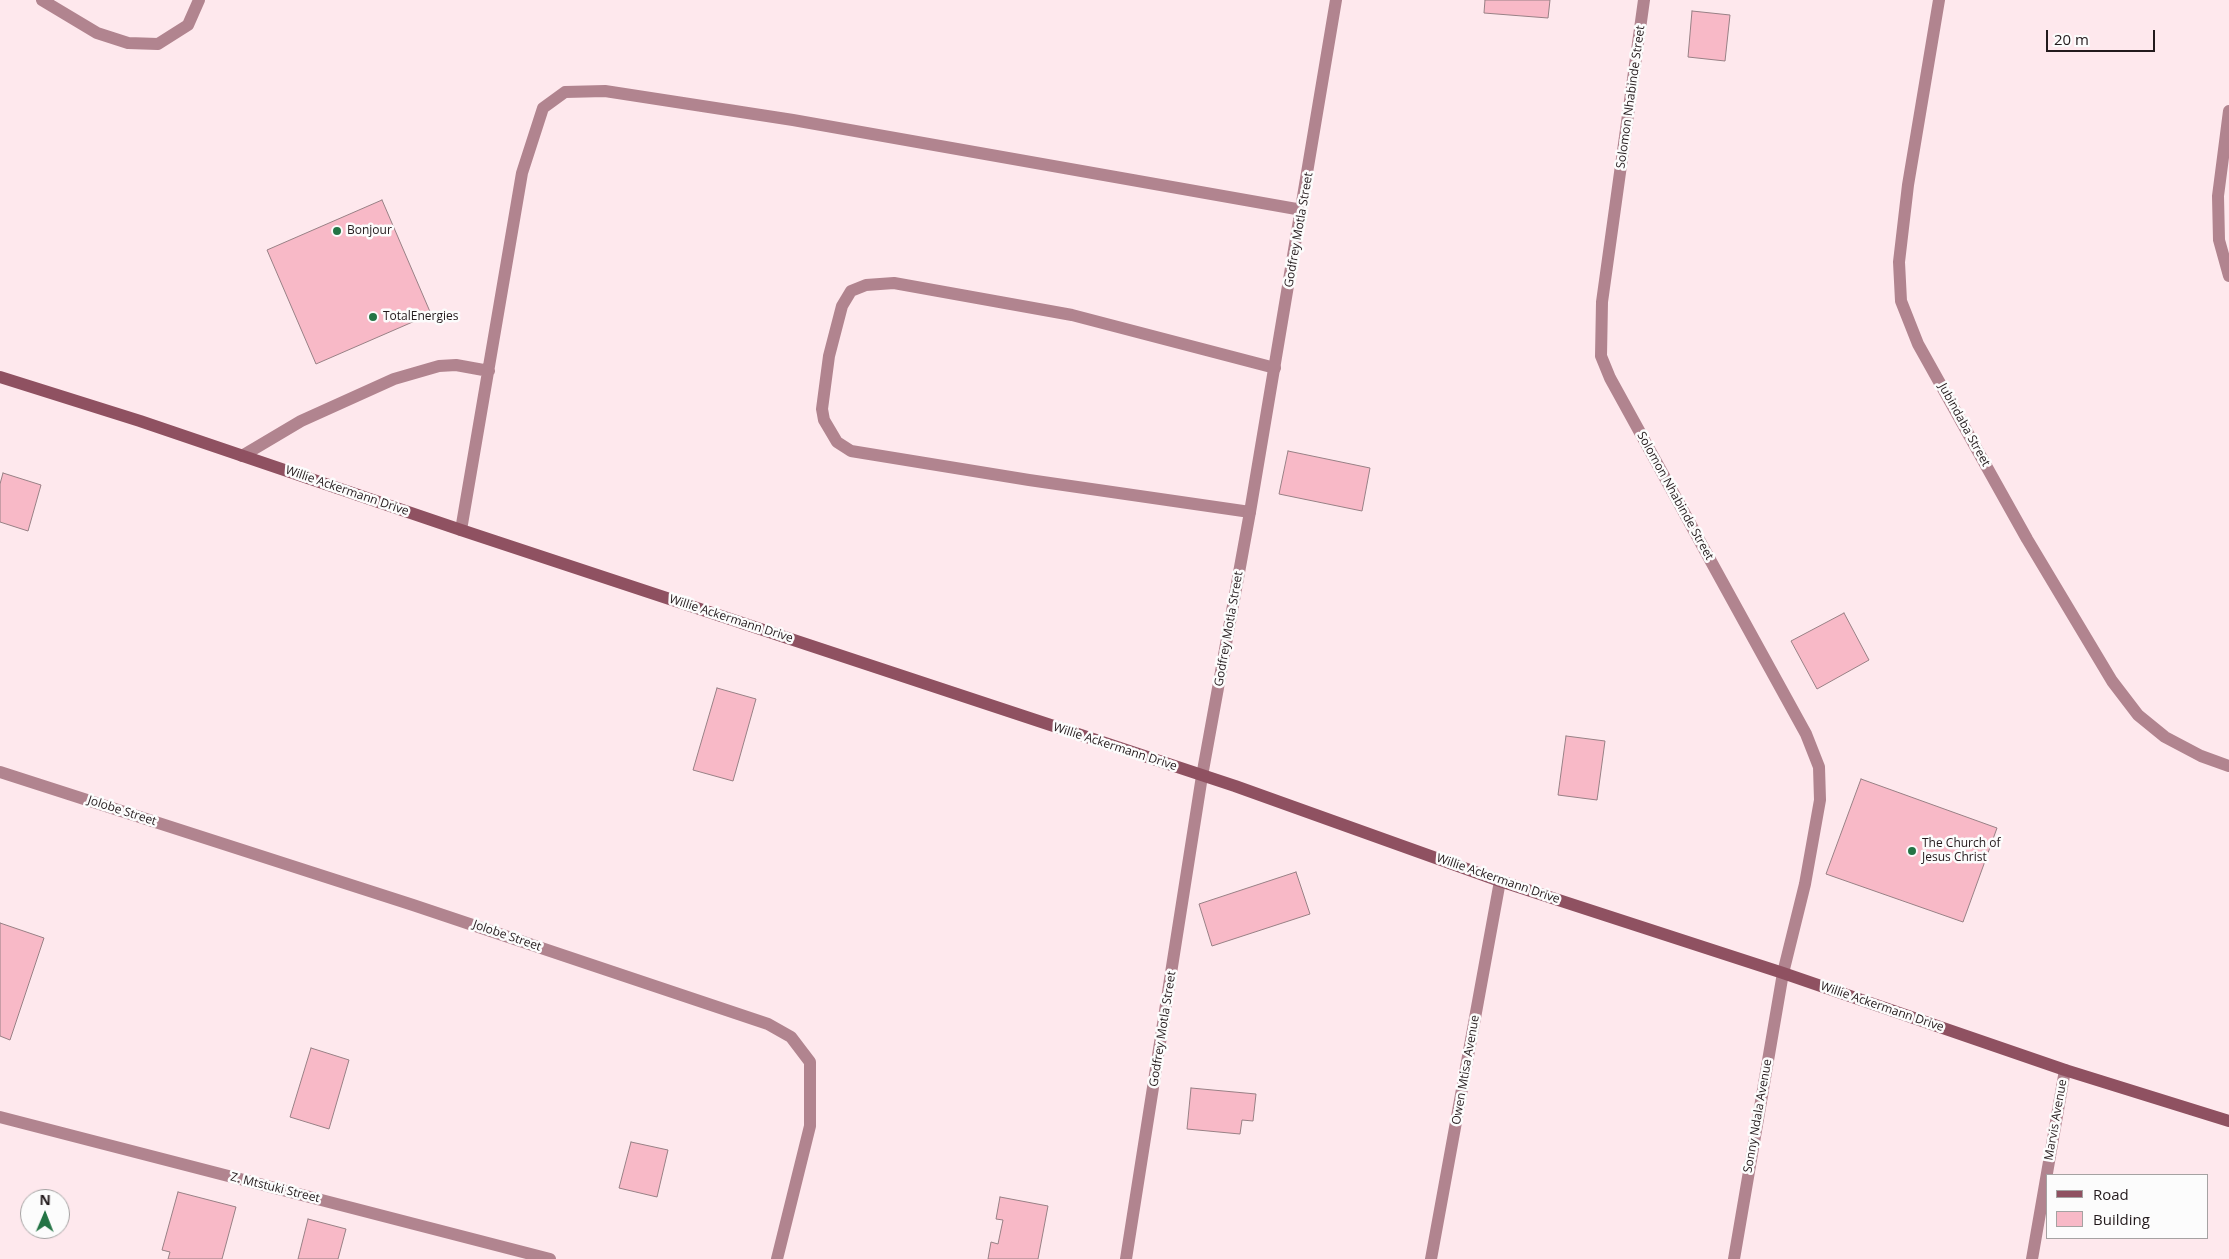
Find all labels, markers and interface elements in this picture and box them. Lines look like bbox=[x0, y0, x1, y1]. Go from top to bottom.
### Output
scale bar bbox=[2049, 20, 2158, 52]
street label: Solomon Nhabinde Street bbox=[1614, 25, 1648, 169]
text: 20 m bbox=[2054, 29, 2089, 49]
street label: Godfrey Motla Street bbox=[1282, 171, 1316, 289]
place label: Bonjour bbox=[347, 224, 392, 238]
marker: Bonjour bbox=[331, 225, 343, 237]
place label: TotalEnergies bbox=[383, 310, 458, 324]
marker: TotalEnergies bbox=[367, 311, 379, 323]
street label: Jubindaba Street bbox=[1935, 381, 1993, 469]
street label: Solomon Nhabinde Street bbox=[1634, 429, 1716, 563]
street label: Willie Ackermann Drive bbox=[284, 463, 410, 519]
street label: Godfrey Motla Street bbox=[1212, 570, 1246, 688]
street label: Willie Ackermann Drive bbox=[667, 592, 795, 646]
street label: Willie Ackermann Drive bbox=[1051, 720, 1179, 774]
street label: Jolobe Street bbox=[86, 793, 158, 829]
place label: The Church of Jesus Christ bbox=[1922, 837, 2000, 865]
marker: The Church of Jesus Christ bbox=[1906, 845, 1918, 857]
street label: Willie Ackermann Drive bbox=[1435, 851, 1561, 907]
street label: Jolobe Street bbox=[471, 918, 543, 954]
street label: Godfrey Motla Street bbox=[1147, 970, 1179, 1088]
street label: Willie Ackermann Drive bbox=[1819, 979, 1945, 1035]
street label: Owen Mtisa Avenue bbox=[1449, 1014, 1483, 1126]
street label: Sonny Ndala Avenue bbox=[1741, 1058, 1775, 1174]
street label: Marvis Avenue bbox=[2042, 1078, 2070, 1162]
street label: Z. Mtstuki Street bbox=[229, 1170, 321, 1206]
legend bbox=[2046, 1174, 2209, 1239]
text: Road bbox=[2093, 1184, 2129, 1204]
north arrow bbox=[20, 1189, 70, 1239]
text: N bbox=[39, 1190, 51, 1209]
text: Building bbox=[2093, 1209, 2150, 1229]

